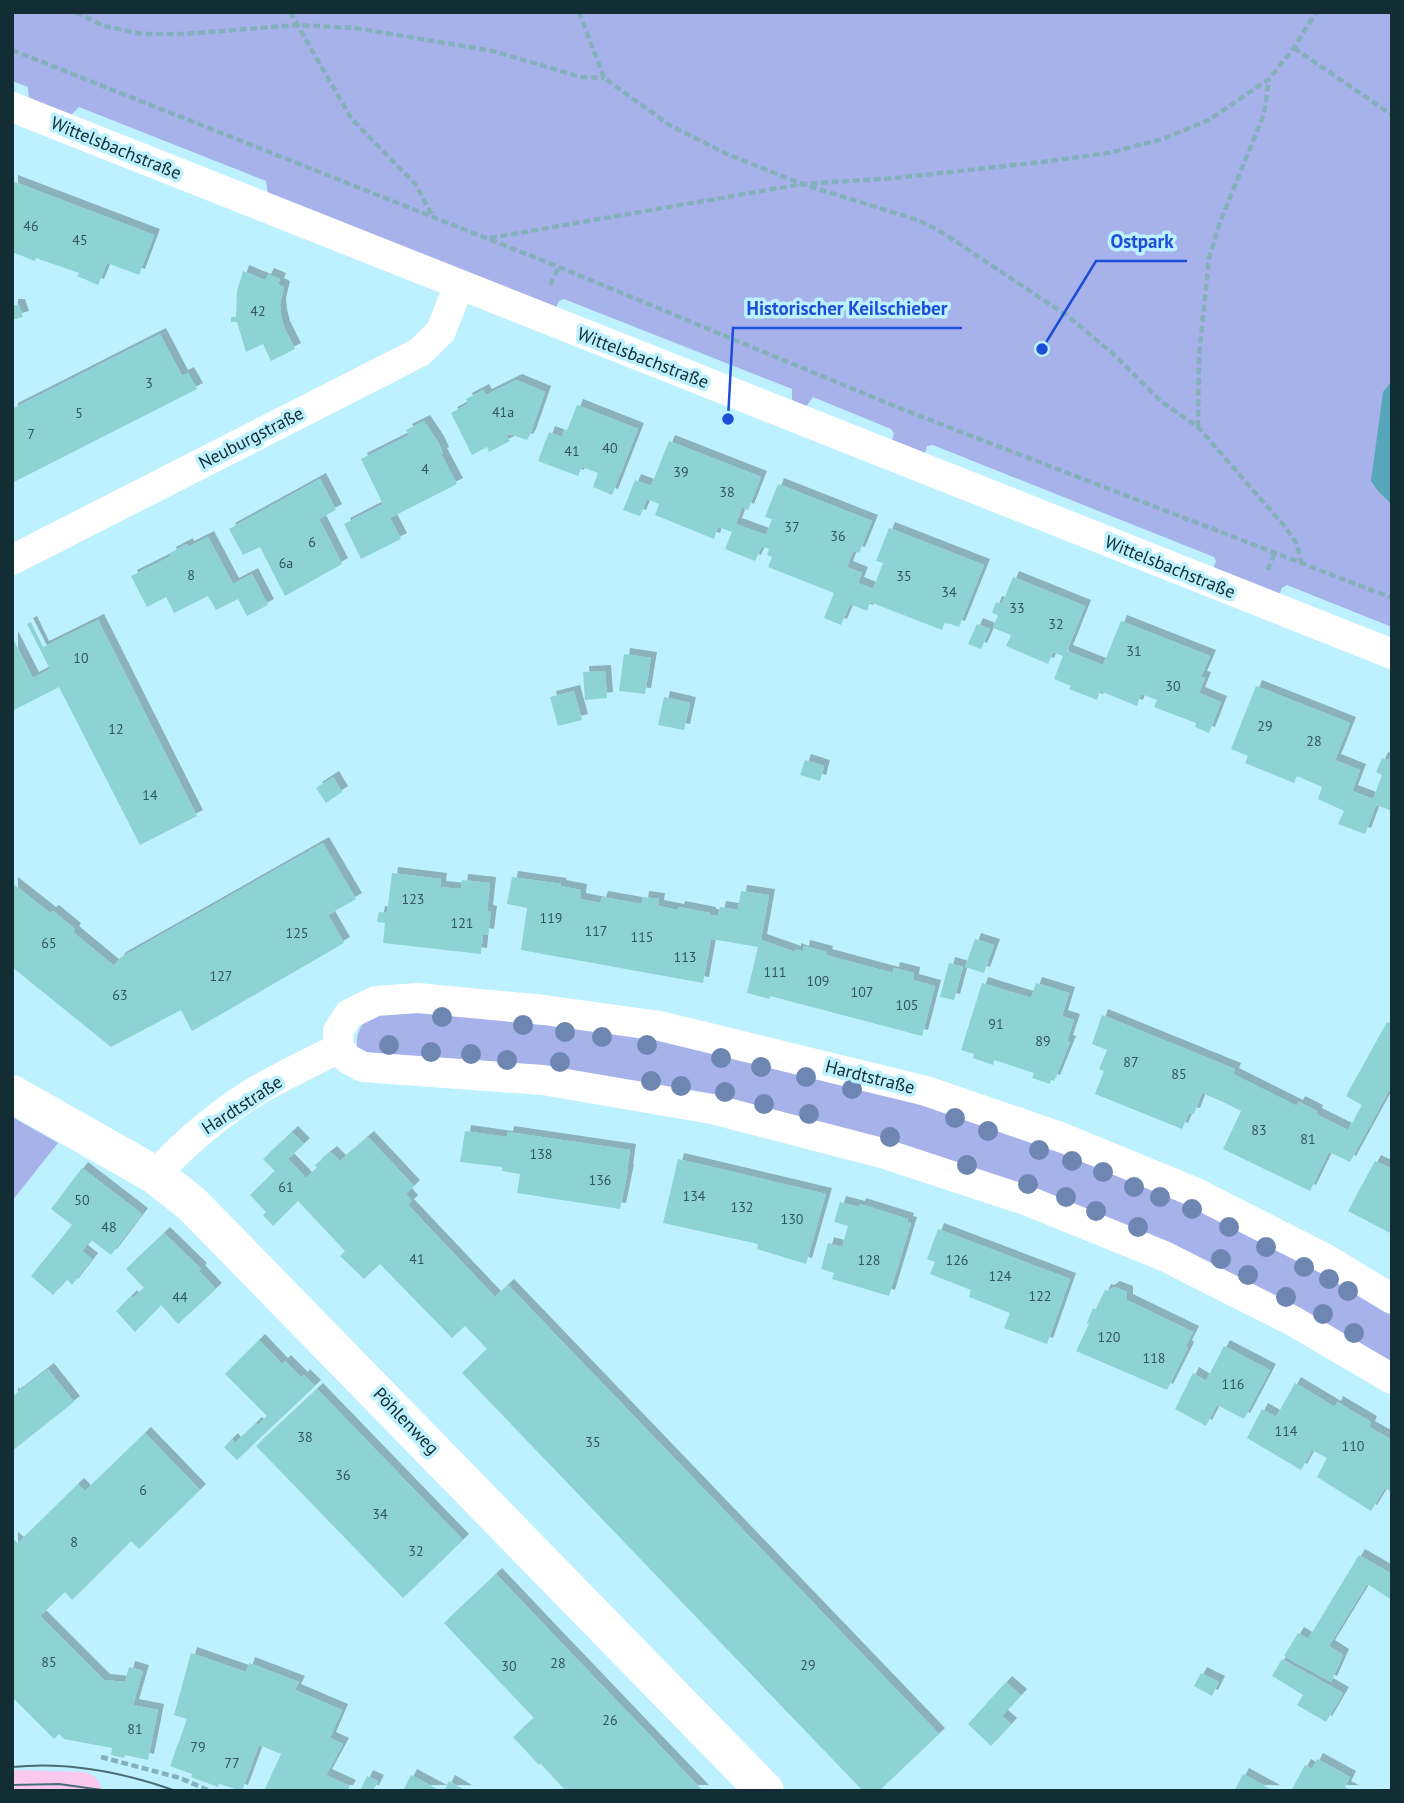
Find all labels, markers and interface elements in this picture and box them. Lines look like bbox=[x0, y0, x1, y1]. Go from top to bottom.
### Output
street label: Wittelsbachstraße bbox=[48, 111, 185, 184]
house number: 46 bbox=[23, 217, 39, 235]
callout: Ostpark bbox=[1096, 221, 1187, 261]
text: Ostpark bbox=[1110, 229, 1174, 253]
house number: 45 bbox=[72, 231, 88, 249]
callout: Historischer Keilschieber bbox=[733, 288, 962, 328]
text: Historischer Keilschieber bbox=[747, 296, 948, 320]
house number: 42 bbox=[250, 302, 266, 320]
street label: Wittelsbachstraße bbox=[574, 322, 712, 393]
house number: 3 bbox=[145, 374, 153, 392]
street label: Neuburgstraße bbox=[194, 401, 307, 474]
house number: 41a bbox=[492, 403, 514, 421]
house number: 5 bbox=[75, 404, 83, 422]
house number: 7 bbox=[27, 425, 35, 443]
house number: 40 bbox=[602, 439, 618, 457]
house number: 41 bbox=[564, 442, 580, 460]
house number: 4 bbox=[421, 460, 429, 478]
house number: 39 bbox=[673, 463, 689, 481]
house number: 38 bbox=[719, 483, 735, 501]
house number: 37 bbox=[784, 518, 800, 536]
house number: 36 bbox=[830, 527, 846, 545]
street label: Wittelsbachstraße bbox=[1102, 530, 1239, 603]
house number: 6 bbox=[308, 533, 316, 551]
house number: 6a bbox=[279, 554, 293, 572]
house number: 8 bbox=[187, 566, 195, 584]
house number: 35 bbox=[896, 567, 912, 585]
house number: 34 bbox=[941, 583, 957, 601]
house number: 33 bbox=[1009, 599, 1025, 617]
house number: 32 bbox=[1048, 615, 1064, 633]
house number: 31 bbox=[1126, 642, 1142, 660]
house number: 10 bbox=[73, 649, 89, 667]
house number: 30 bbox=[1165, 677, 1181, 695]
house number: 29 bbox=[1257, 717, 1273, 735]
house number: 12 bbox=[108, 720, 124, 738]
house number: 28 bbox=[1306, 732, 1322, 750]
house number: 14 bbox=[142, 786, 158, 804]
house number: 123 bbox=[402, 890, 424, 908]
house number: 119 bbox=[540, 909, 562, 927]
house number: 121 bbox=[451, 914, 473, 932]
house number: 117 bbox=[585, 922, 607, 940]
house number: 125 bbox=[286, 924, 308, 942]
house number: 115 bbox=[631, 928, 653, 946]
house number: 65 bbox=[41, 934, 57, 952]
house number: 113 bbox=[674, 948, 696, 966]
house number: 111 bbox=[764, 963, 786, 981]
house number: 127 bbox=[210, 967, 232, 985]
house number: 109 bbox=[807, 972, 829, 990]
house number: 107 bbox=[851, 983, 873, 1001]
house number: 63 bbox=[112, 986, 128, 1004]
house number: 105 bbox=[896, 996, 918, 1014]
house number: 91 bbox=[988, 1015, 1004, 1033]
house number: 89 bbox=[1035, 1032, 1051, 1050]
house number: 87 bbox=[1123, 1053, 1139, 1071]
street label: Hardtstraße bbox=[823, 1054, 917, 1099]
house number: 85 bbox=[1171, 1065, 1187, 1083]
street label: Hardtstraße bbox=[197, 1070, 286, 1139]
house number: 83 bbox=[1251, 1121, 1267, 1139]
house number: 81 bbox=[1300, 1130, 1316, 1148]
house number: 138 bbox=[530, 1145, 552, 1163]
house number: 136 bbox=[589, 1171, 611, 1189]
house number: 61 bbox=[278, 1178, 294, 1196]
house number: 134 bbox=[683, 1187, 706, 1205]
house number: 50 bbox=[74, 1191, 90, 1209]
house number: 132 bbox=[731, 1198, 753, 1216]
house number: 130 bbox=[781, 1210, 804, 1228]
house number: 48 bbox=[101, 1218, 117, 1236]
house number: 41 bbox=[409, 1250, 425, 1268]
house number: 128 bbox=[858, 1251, 880, 1269]
house number: 126 bbox=[946, 1251, 968, 1269]
house number: 124 bbox=[989, 1267, 1012, 1285]
house number: 122 bbox=[1029, 1287, 1051, 1305]
house number: 44 bbox=[172, 1288, 188, 1306]
house number: 120 bbox=[1098, 1328, 1121, 1346]
house number: 118 bbox=[1143, 1349, 1165, 1367]
house number: 116 bbox=[1222, 1375, 1244, 1393]
street label: Pöhlenweg bbox=[369, 1382, 444, 1459]
house number: 114 bbox=[1275, 1422, 1298, 1440]
house number: 38 bbox=[297, 1428, 313, 1446]
house number: 35 bbox=[585, 1433, 601, 1451]
house number: 110 bbox=[1342, 1437, 1365, 1455]
house number: 36 bbox=[335, 1466, 351, 1484]
house number: 6 bbox=[139, 1481, 147, 1499]
house number: 34 bbox=[372, 1505, 388, 1523]
house number: 8 bbox=[70, 1533, 78, 1551]
house number: 32 bbox=[408, 1542, 424, 1560]
house number: 85 bbox=[41, 1653, 57, 1671]
house number: 28 bbox=[550, 1654, 566, 1672]
house number: 29 bbox=[800, 1656, 816, 1674]
house number: 30 bbox=[501, 1657, 517, 1675]
house number: 26 bbox=[602, 1711, 618, 1729]
house number: 81 bbox=[127, 1720, 143, 1738]
house number: 79 bbox=[190, 1738, 206, 1756]
house number: 77 bbox=[224, 1754, 240, 1772]

